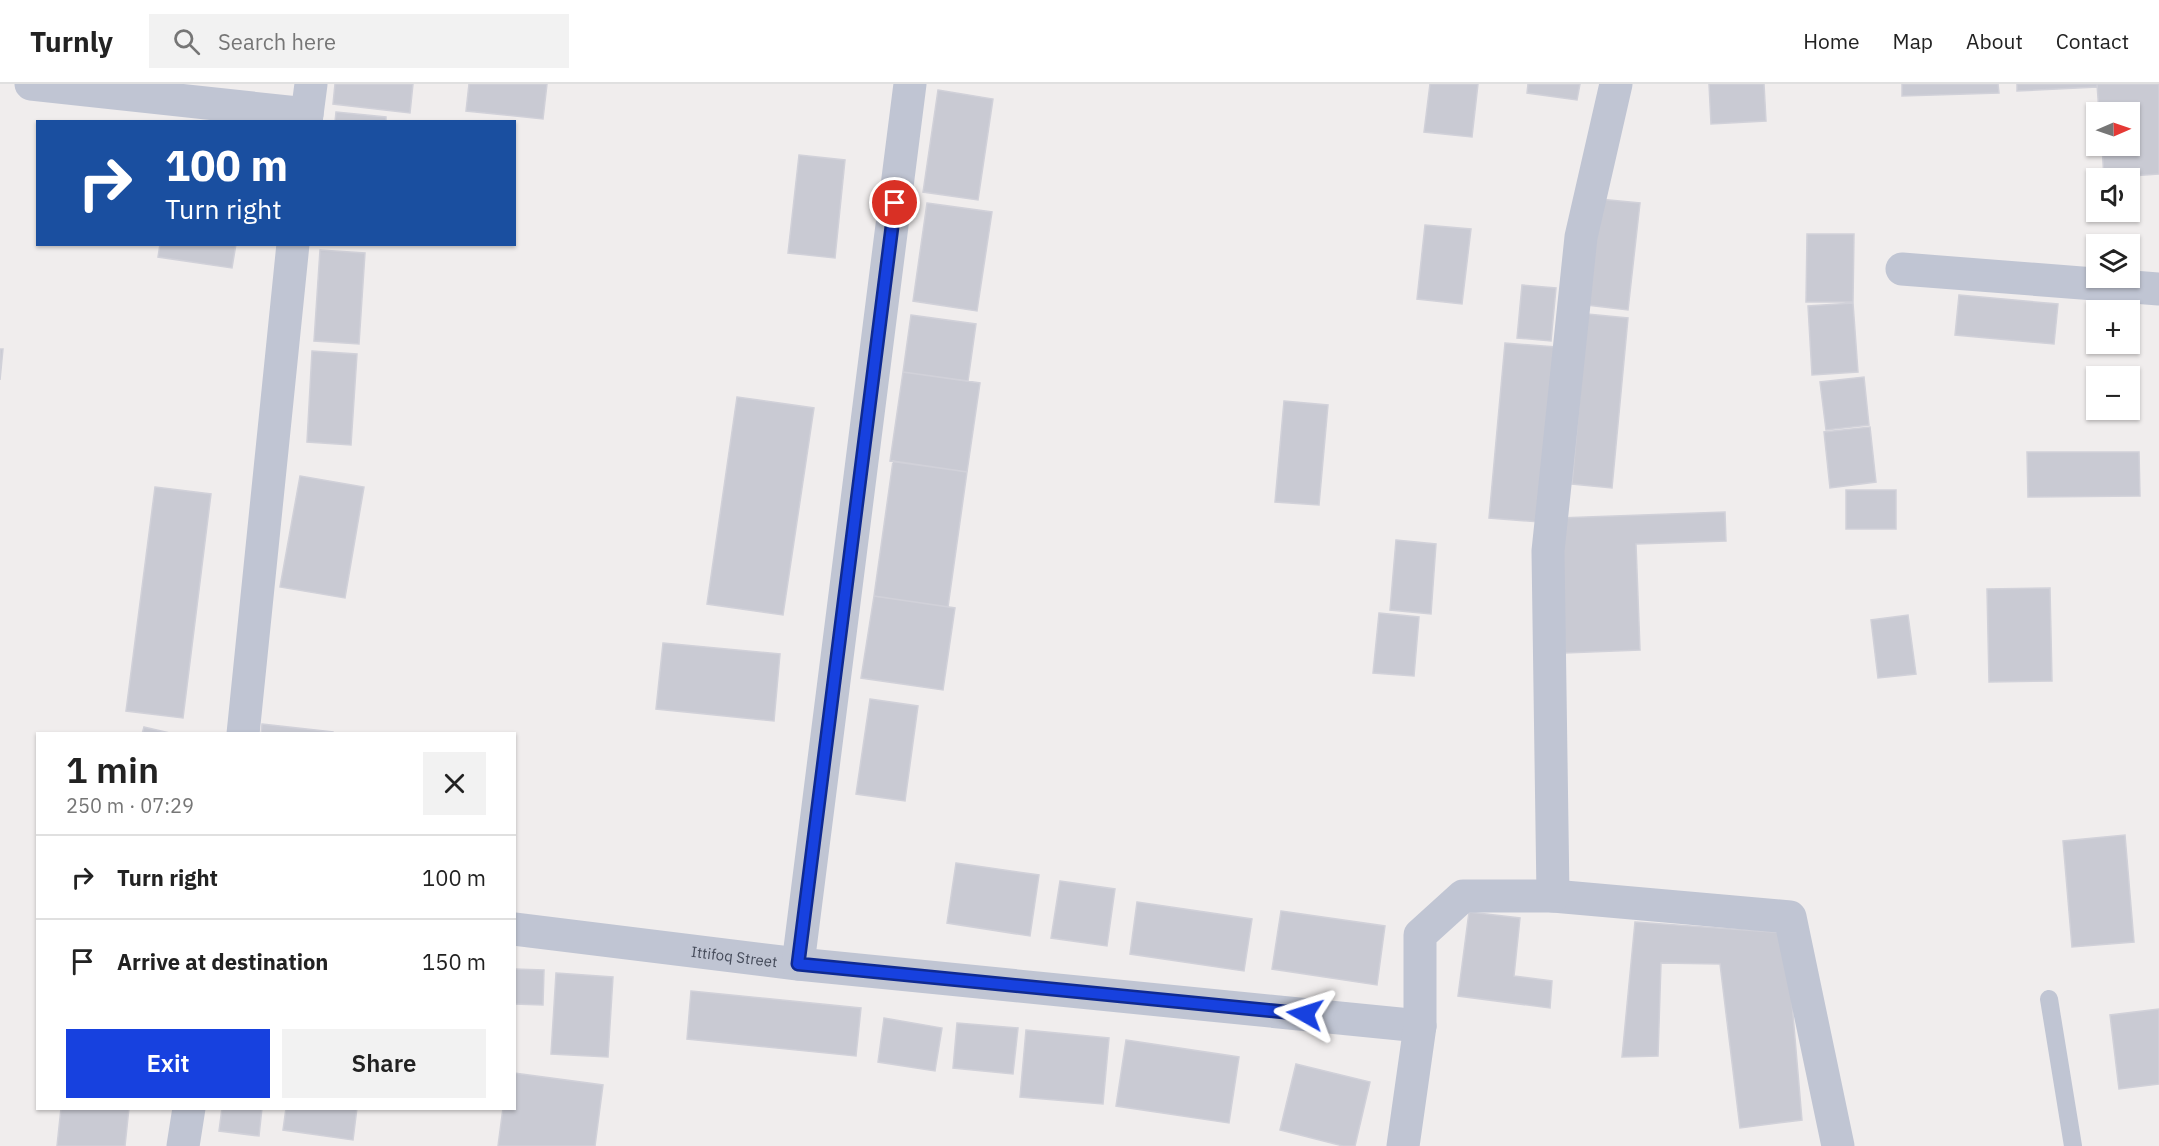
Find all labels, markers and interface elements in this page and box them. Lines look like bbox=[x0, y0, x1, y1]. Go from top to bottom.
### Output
search box bbox=[149, 14, 569, 68]
text: Turnly bbox=[30, 23, 113, 60]
icon: search bbox=[170, 25, 203, 58]
text: Search here bbox=[218, 27, 336, 56]
text: Home bbox=[1803, 27, 1860, 55]
text: Map bbox=[1893, 27, 1933, 55]
text: About bbox=[1966, 27, 2023, 55]
text: Contact bbox=[2056, 27, 2129, 55]
north arrow bbox=[2086, 102, 2140, 156]
map controls bbox=[2086, 102, 2140, 420]
text: 100 m bbox=[165, 138, 288, 193]
icon: right bbox=[66, 144, 144, 222]
button: sound bbox=[2086, 168, 2140, 222]
pin bbox=[869, 177, 920, 228]
icon: arrive bbox=[878, 186, 911, 219]
text: Turn right bbox=[165, 191, 282, 226]
button: layers bbox=[2086, 234, 2140, 288]
button: + bbox=[2086, 300, 2140, 354]
button: − bbox=[2086, 366, 2140, 420]
text: 1 min bbox=[66, 746, 159, 793]
button: close bbox=[423, 752, 486, 815]
text: 250 m · 07:29 bbox=[66, 792, 194, 819]
icon: right bbox=[66, 861, 99, 894]
text: Turn right bbox=[117, 863, 218, 892]
text: 100 m bbox=[422, 863, 486, 892]
street label: Ittifoq Street bbox=[690, 941, 779, 971]
icon: arrive bbox=[66, 945, 99, 978]
text: Arrive at destination bbox=[117, 947, 328, 976]
text: 150 m bbox=[422, 947, 486, 976]
position arrow bbox=[1273, 982, 1337, 1046]
button: Exit bbox=[66, 1029, 270, 1098]
button: Share bbox=[282, 1029, 486, 1098]

